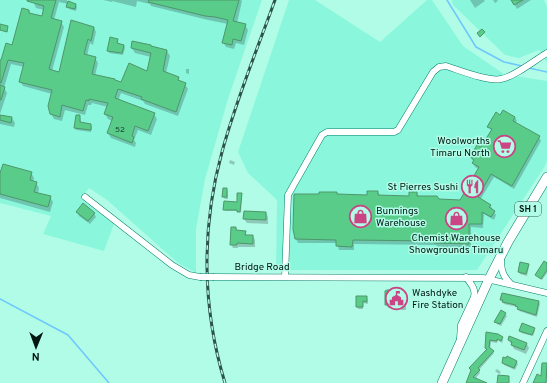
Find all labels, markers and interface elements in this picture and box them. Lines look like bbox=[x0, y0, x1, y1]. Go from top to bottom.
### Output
house number: 52 bbox=[115, 125, 125, 135]
supermarket icon: Woolworths Timaru North bbox=[492, 134, 518, 160]
place label: Woolworths Timaru North bbox=[430, 135, 490, 160]
restaurant icon: St Pierres Sushi bbox=[460, 174, 486, 200]
place label: St Pierres Sushi bbox=[387, 181, 458, 194]
road number: SH 1 bbox=[515, 202, 541, 216]
shop icon: Bunnings Warehouse bbox=[347, 204, 373, 230]
place label: Bunnings Warehouse bbox=[376, 205, 426, 230]
shop icon: Chemist Warehouse Showgrounds Timaru bbox=[443, 205, 469, 231]
place label: Chemist Warehouse Showgrounds Timaru bbox=[409, 232, 503, 257]
street label: Bridge Road bbox=[234, 261, 290, 274]
public building icon: Washdyke Fire Station bbox=[384, 286, 410, 312]
place label: Washdyke Fire Station bbox=[412, 287, 464, 312]
north arrow bbox=[16, 327, 56, 367]
text: N bbox=[32, 349, 40, 363]

